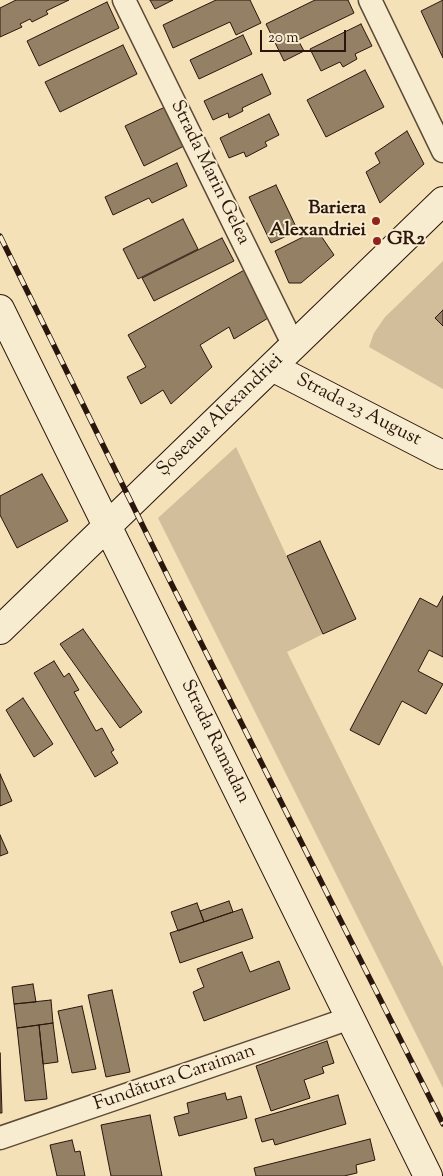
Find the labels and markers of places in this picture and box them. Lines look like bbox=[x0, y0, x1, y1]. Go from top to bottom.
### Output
place label: Bariera Alexandriei bbox=[269, 199, 366, 243]
marker: Bariera Alexandriei bbox=[370, 215, 382, 227]
place label: GR2 bbox=[387, 230, 425, 252]
marker: GR2 bbox=[371, 235, 383, 247]

